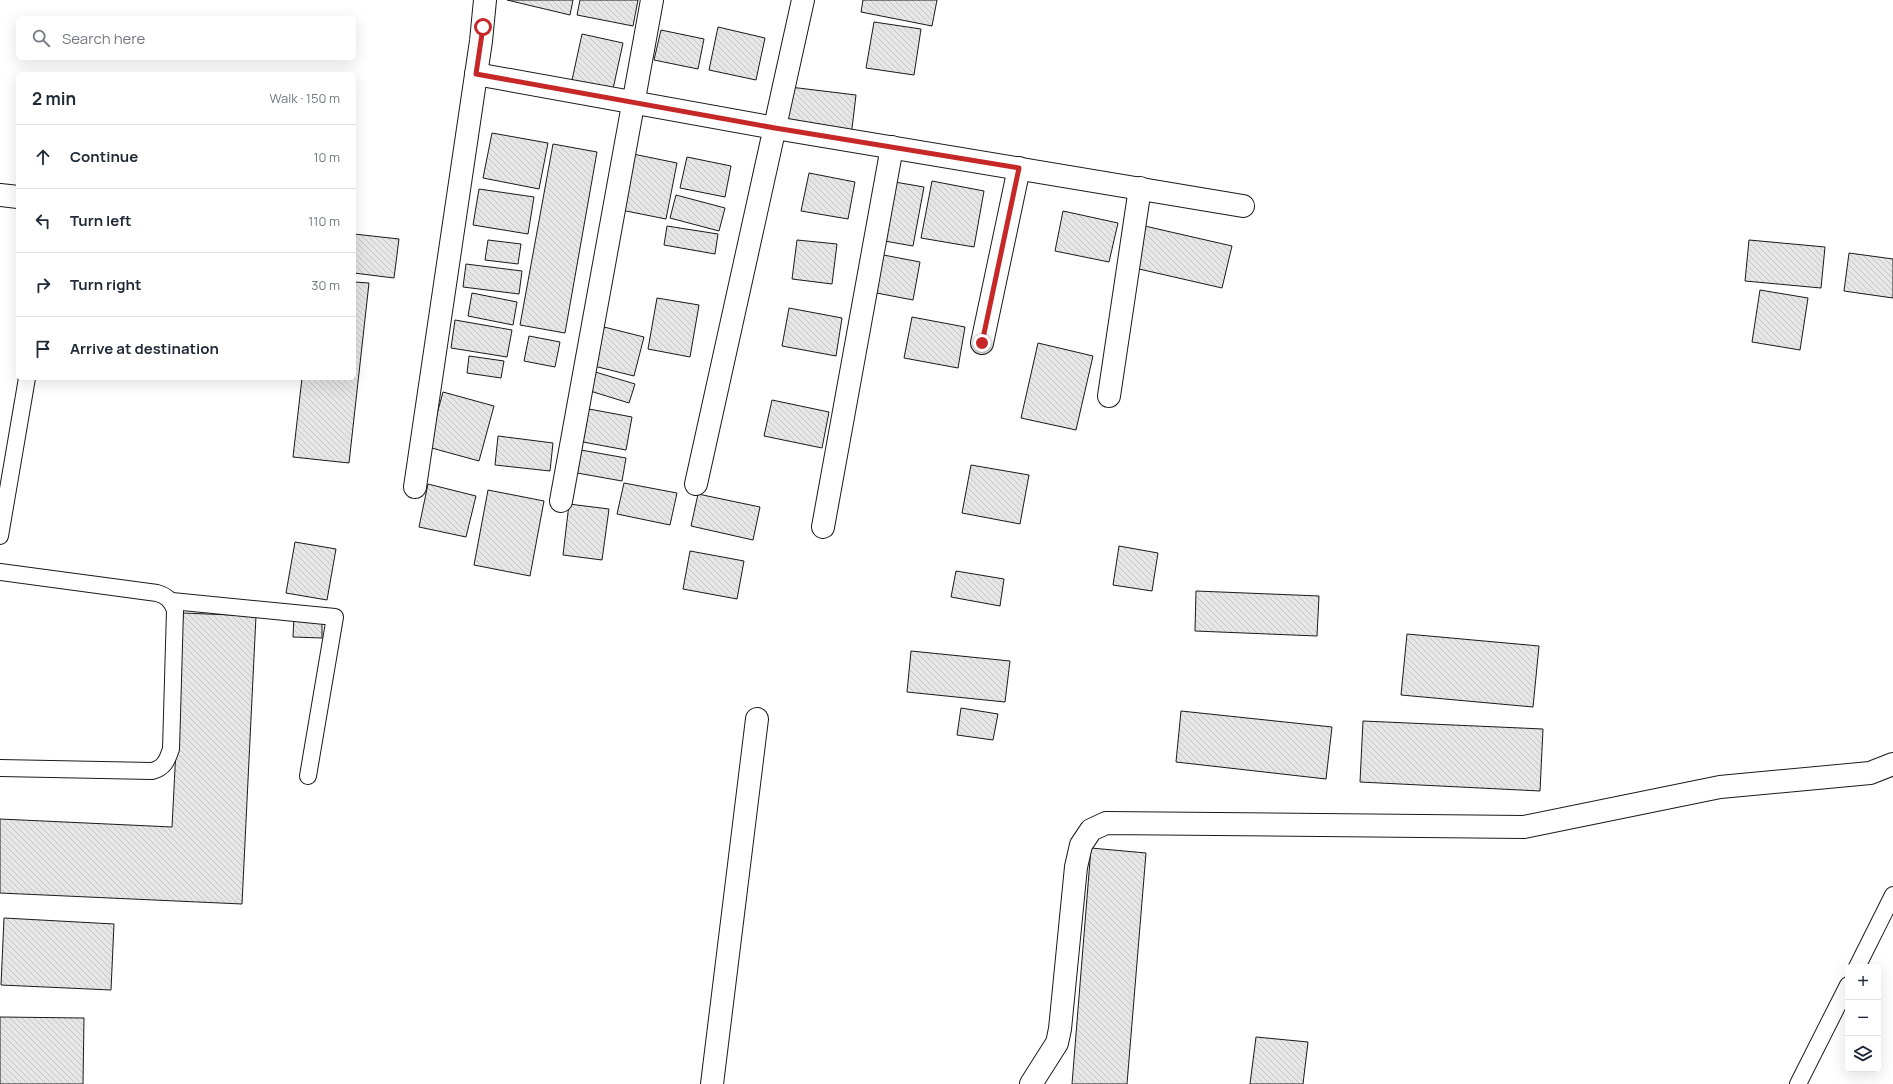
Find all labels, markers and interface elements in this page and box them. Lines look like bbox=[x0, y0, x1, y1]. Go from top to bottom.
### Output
search box bbox=[16, 16, 356, 60]
route start bbox=[474, 18, 492, 36]
icon: search bbox=[30, 27, 52, 49]
text: Search here bbox=[62, 28, 145, 49]
text: 2 min bbox=[32, 87, 76, 110]
text: Walk · 150 m bbox=[269, 89, 340, 107]
icon: ahead bbox=[32, 146, 54, 168]
text: Continue bbox=[70, 146, 138, 167]
text: 10 m bbox=[313, 148, 340, 166]
icon: left bbox=[32, 210, 54, 232]
text: Turn left bbox=[70, 210, 132, 231]
text: 110 m bbox=[308, 212, 340, 230]
icon: right bbox=[32, 274, 54, 296]
text: Turn right bbox=[70, 274, 141, 295]
text: 30 m bbox=[311, 276, 340, 294]
route end bbox=[973, 334, 991, 352]
icon: arrive bbox=[32, 338, 54, 360]
text: Arrive at destination bbox=[70, 338, 219, 359]
map controls bbox=[1845, 964, 1881, 1072]
button: + bbox=[1845, 964, 1881, 1000]
button: − bbox=[1845, 1000, 1881, 1036]
button: layers bbox=[1845, 1036, 1881, 1072]

